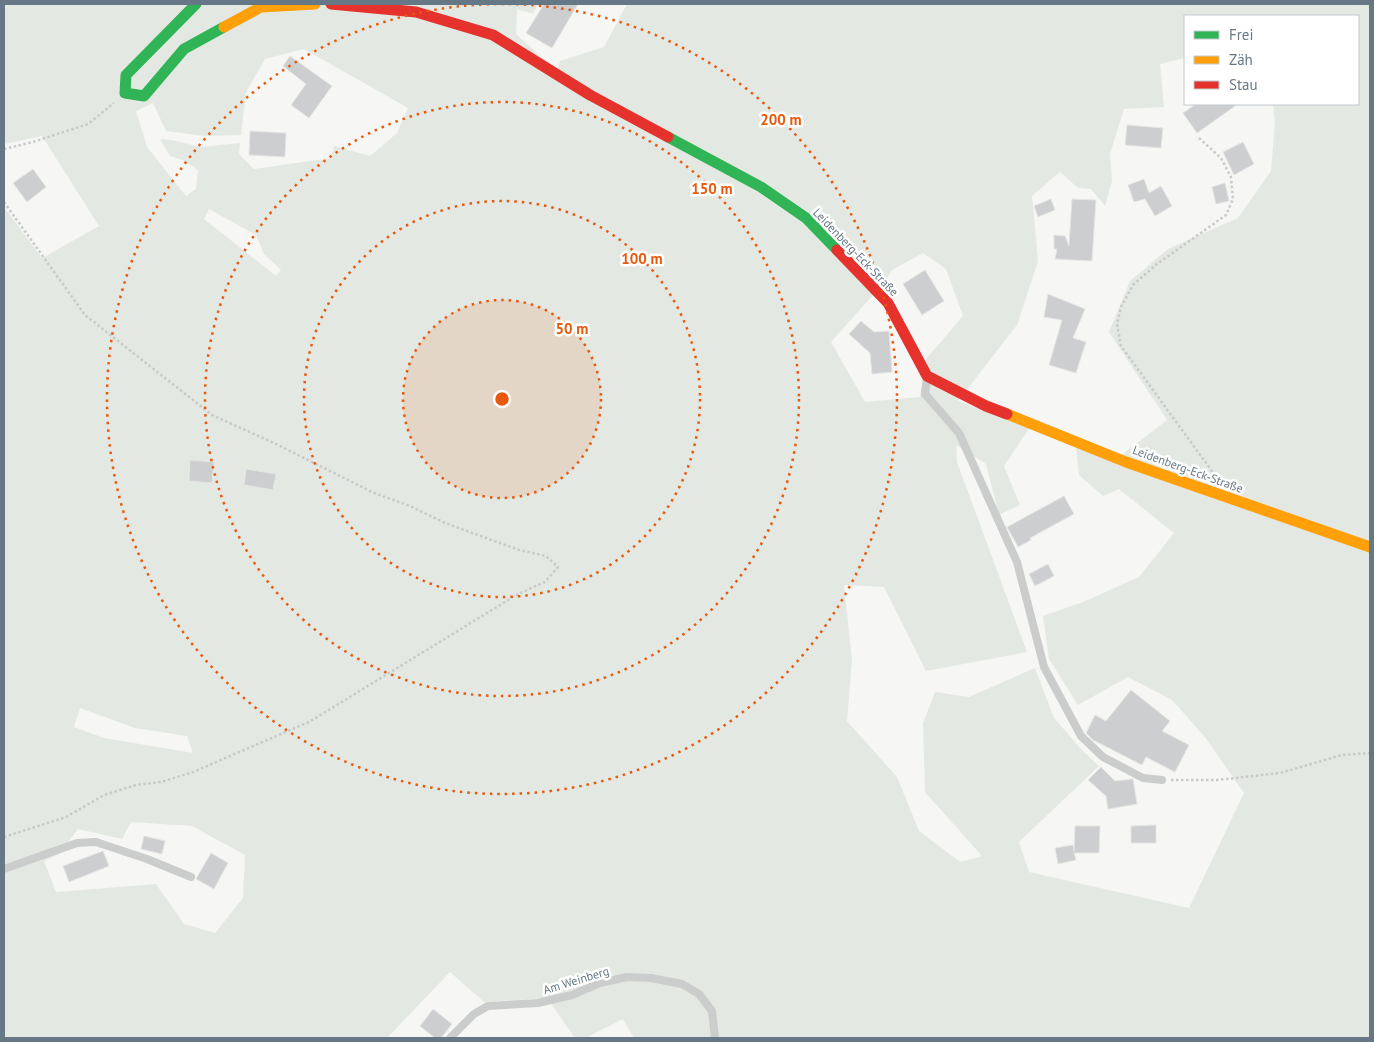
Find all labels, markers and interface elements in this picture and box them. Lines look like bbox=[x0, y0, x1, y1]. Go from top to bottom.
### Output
legend bbox=[1184, 15, 1359, 105]
text: Frei bbox=[1229, 25, 1254, 44]
text: Zäh bbox=[1229, 50, 1253, 69]
text: Stau bbox=[1229, 75, 1258, 94]
text: 200 m bbox=[760, 110, 802, 129]
text: 150 m bbox=[691, 179, 733, 198]
street label: Leidenberg-Eck-Straße bbox=[810, 205, 902, 299]
text: 100 m bbox=[621, 249, 663, 268]
text: 50 m bbox=[556, 319, 588, 338]
centre of rings bbox=[493, 390, 511, 408]
street label: Leidenberg-Eck-Straße bbox=[1131, 442, 1245, 496]
street label: Am Weinberg bbox=[541, 963, 611, 997]

